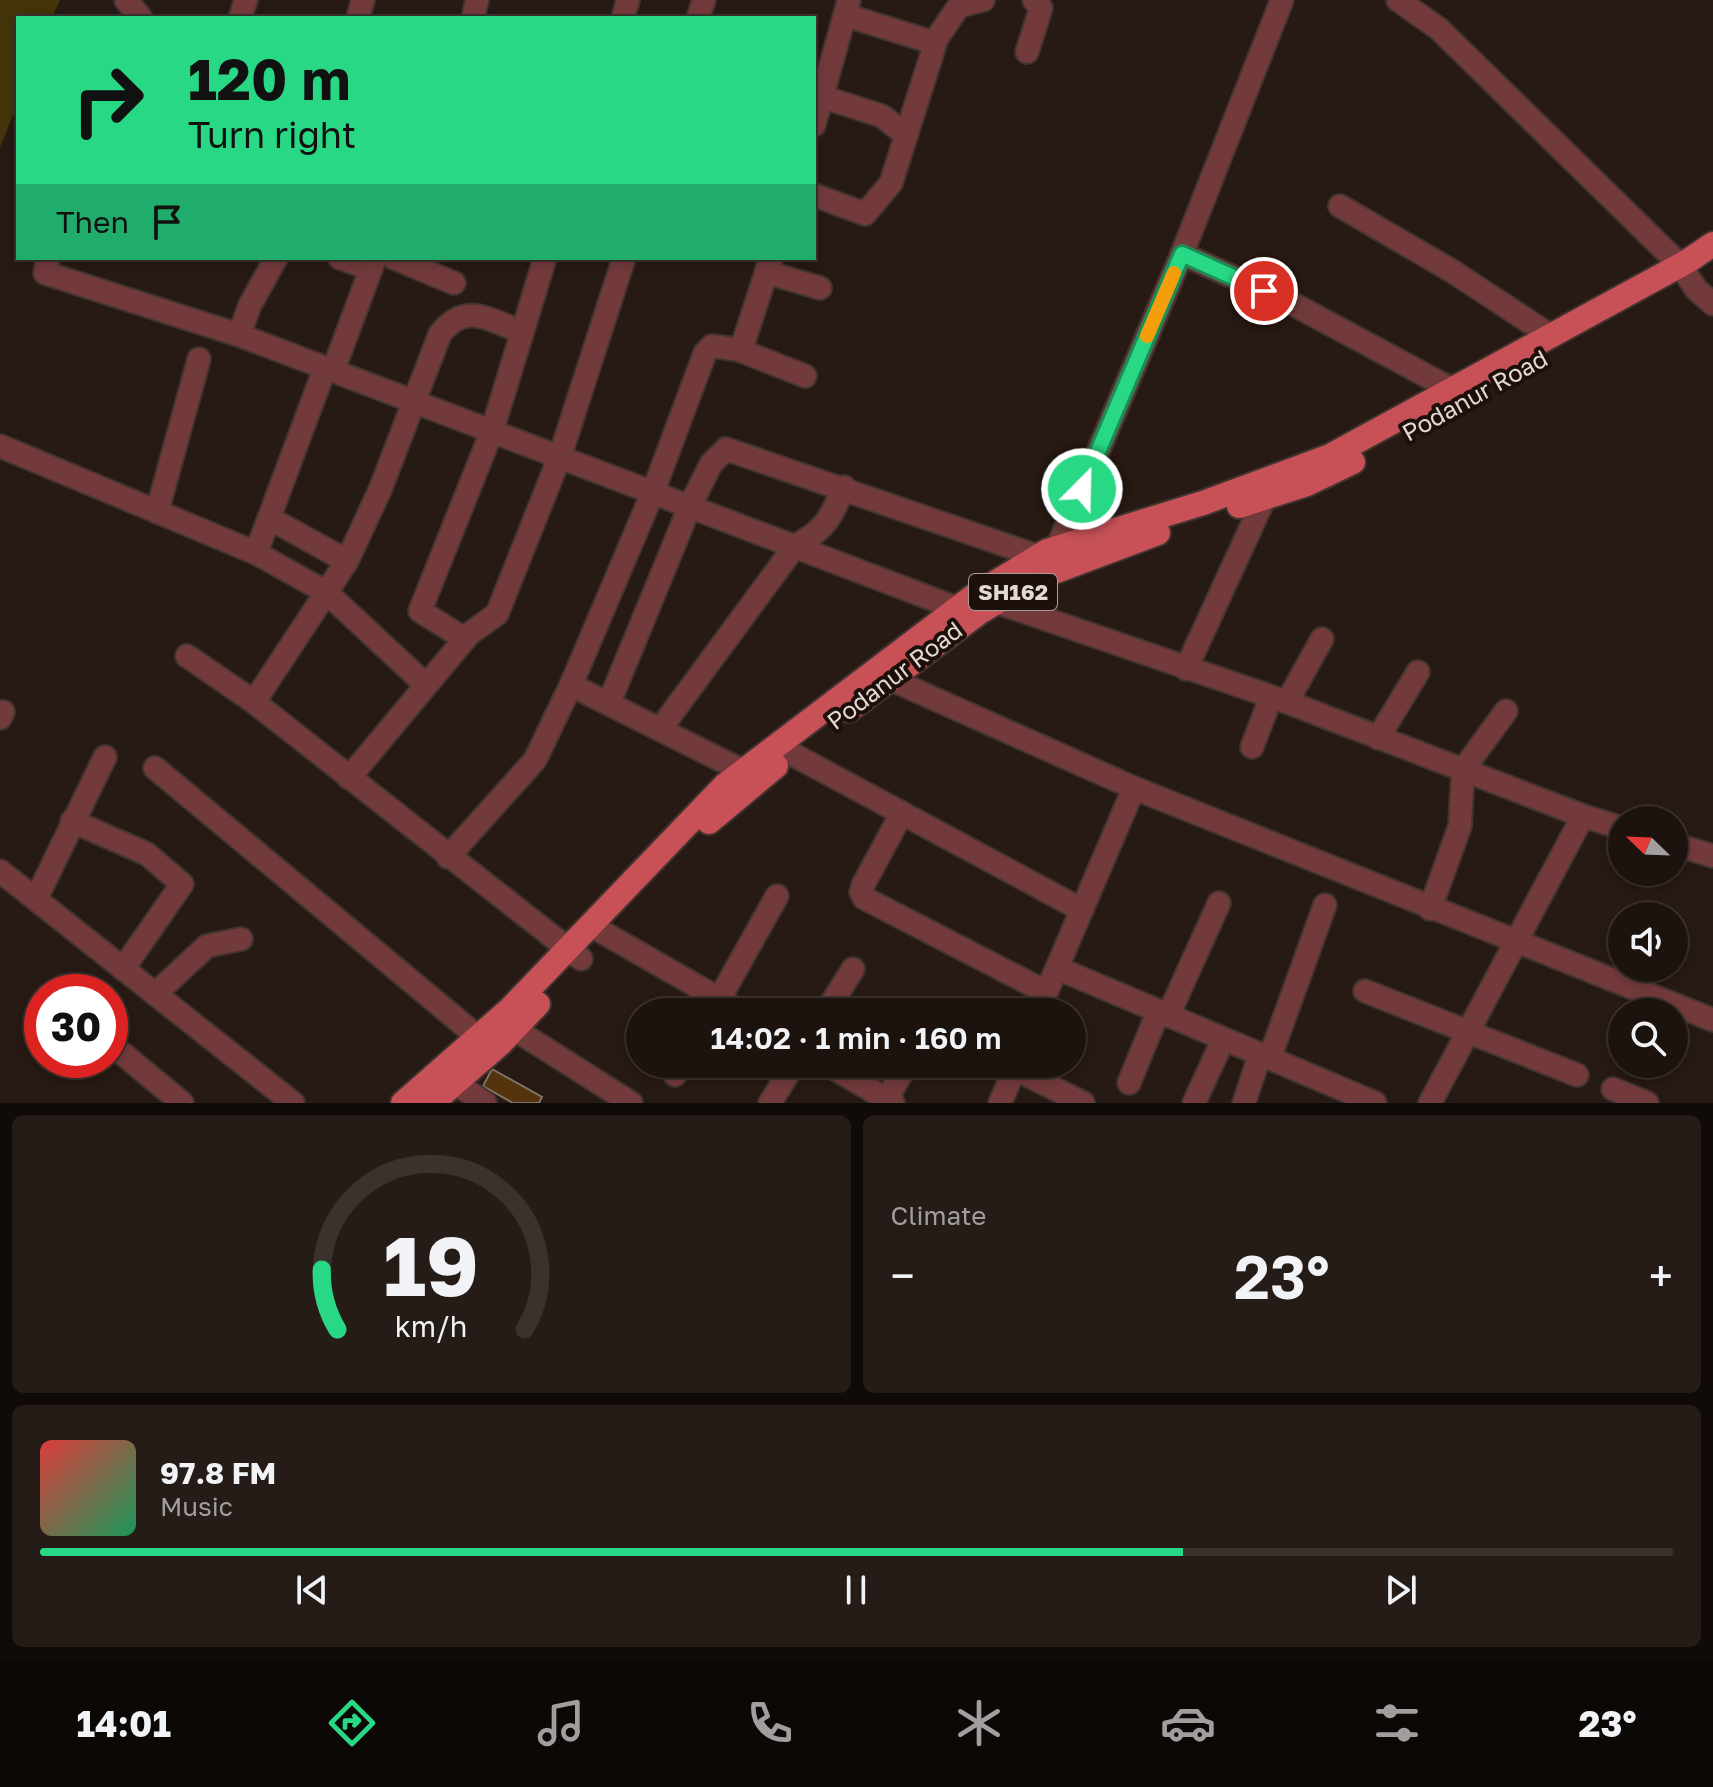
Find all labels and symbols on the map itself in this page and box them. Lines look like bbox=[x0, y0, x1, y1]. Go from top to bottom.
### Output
pin bbox=[1230, 257, 1298, 325]
street label: Podanur Road bbox=[1397, 343, 1552, 447]
position arrow bbox=[1040, 447, 1124, 531]
road number: SH162 bbox=[969, 574, 1057, 610]
street label: Podanur Road bbox=[821, 615, 967, 735]
north arrow bbox=[1608, 806, 1688, 886]
speed limit sign: 30 bbox=[24, 974, 128, 1078]

